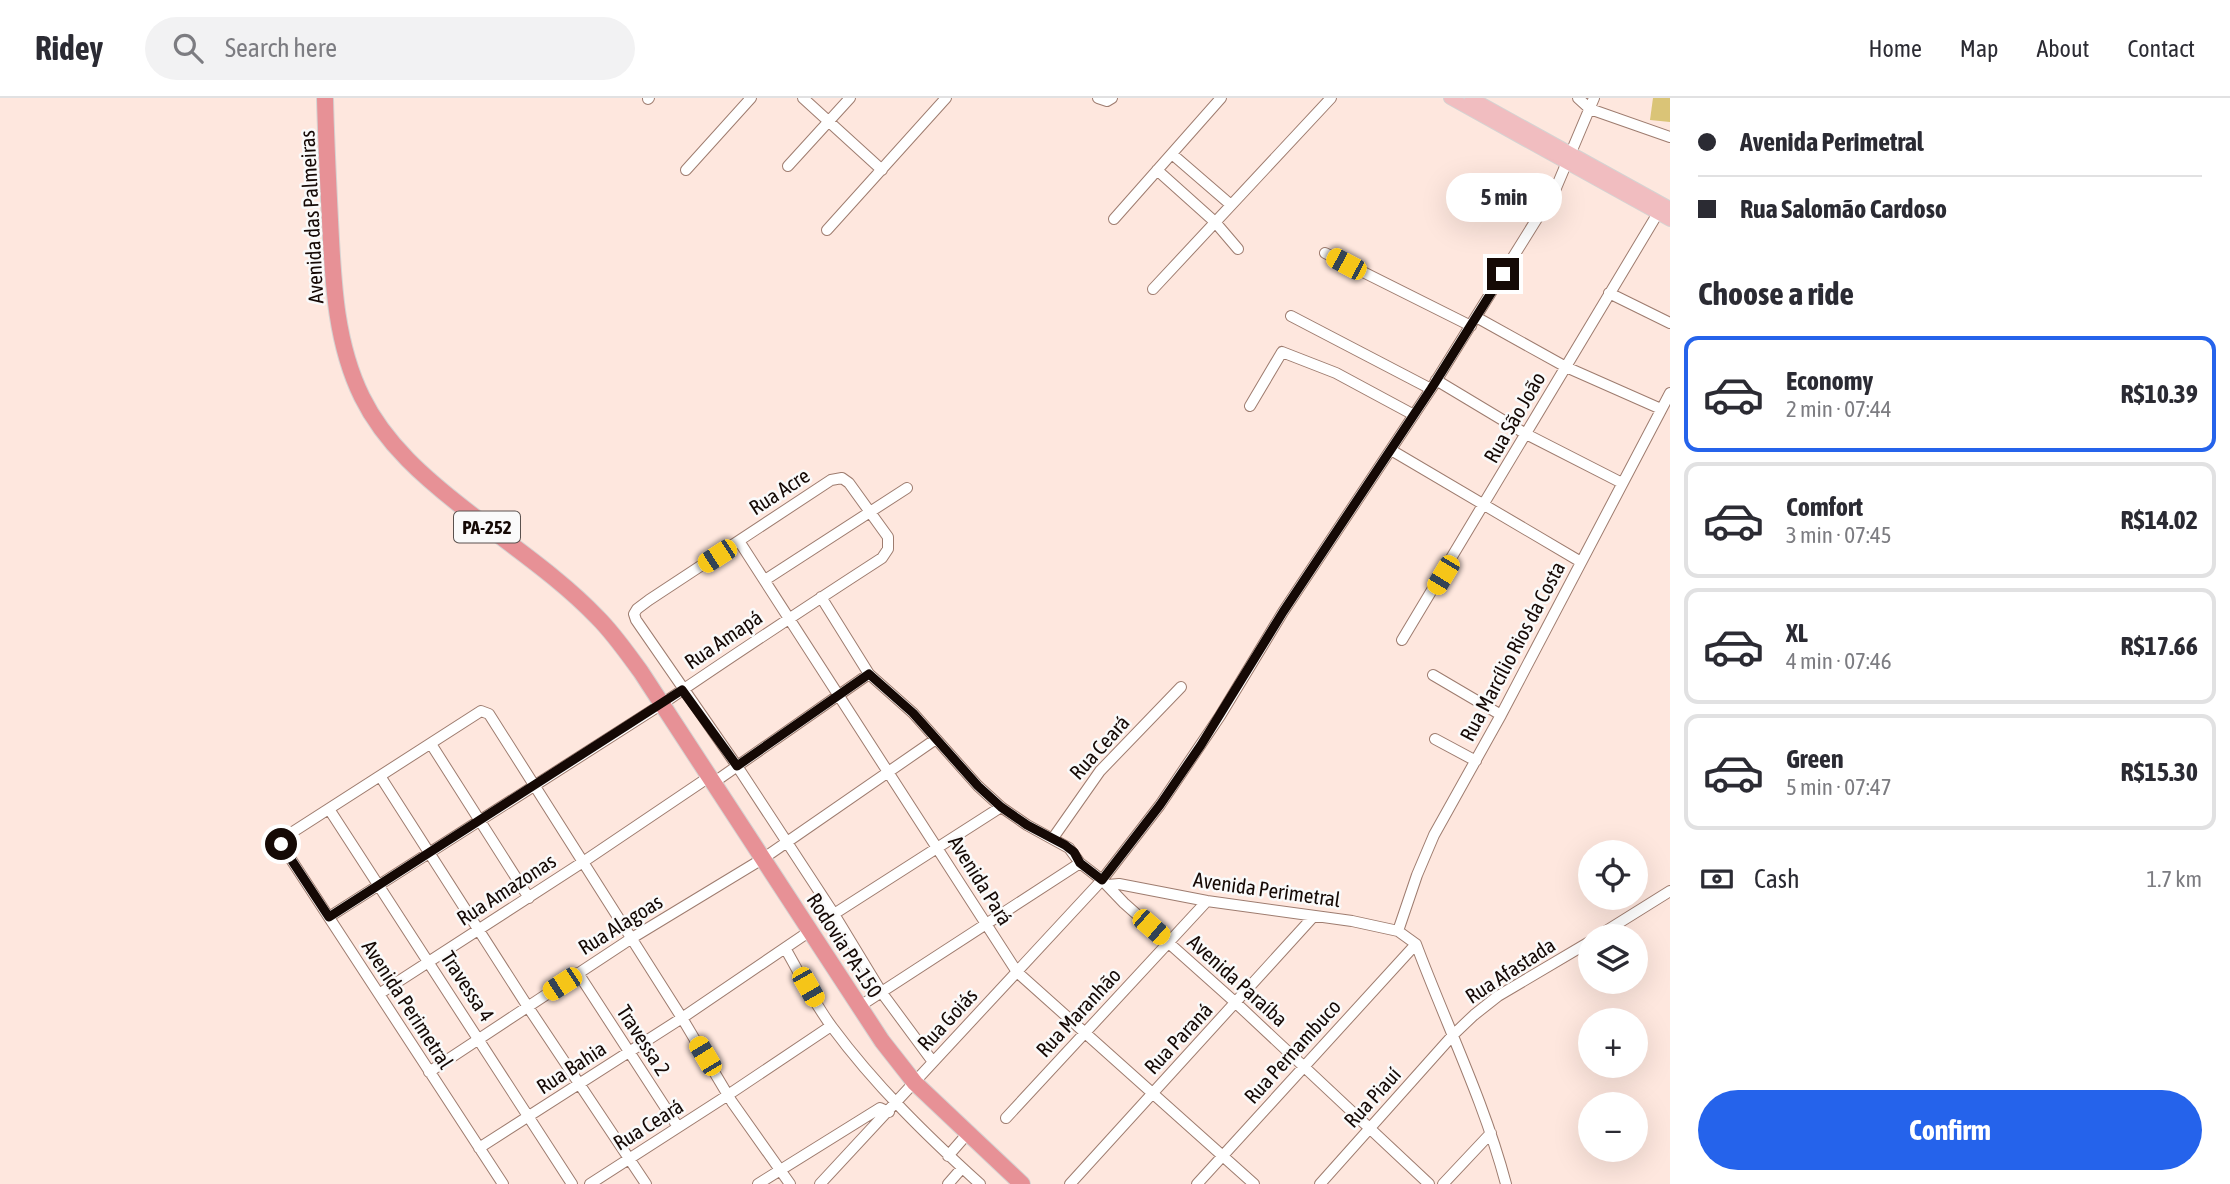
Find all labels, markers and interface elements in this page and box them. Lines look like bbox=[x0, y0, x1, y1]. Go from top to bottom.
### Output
search box bbox=[145, 17, 635, 80]
text: Ridey bbox=[35, 29, 103, 67]
icon: search bbox=[169, 29, 207, 67]
text: Search here bbox=[225, 33, 337, 63]
text: Home bbox=[1868, 35, 1922, 62]
text: Map bbox=[1960, 35, 1998, 62]
text: About bbox=[2036, 35, 2089, 62]
text: Contact bbox=[2127, 35, 2195, 62]
text: Avenida Perimetral bbox=[1740, 127, 1924, 157]
street label: Avenida das Palmeiras bbox=[294, 130, 328, 304]
callout: 5 min bbox=[1445, 172, 1561, 222]
text: 5 min bbox=[1481, 184, 1527, 210]
text: Rua Salomão Cardoso bbox=[1740, 194, 1947, 224]
car bbox=[1323, 245, 1370, 283]
route end bbox=[1487, 258, 1519, 290]
text: Choose a ride bbox=[1698, 275, 1854, 312]
icon: car bbox=[1702, 363, 1765, 426]
text: Economy bbox=[1786, 366, 1873, 396]
street label: Rua São João bbox=[1478, 367, 1550, 467]
text: R$10.39 bbox=[2121, 379, 2198, 409]
text: 2 min · 07:44 bbox=[1786, 396, 1892, 422]
street label: Rua Acre bbox=[744, 463, 814, 519]
icon: car bbox=[1702, 489, 1765, 552]
text: Comfort bbox=[1786, 492, 1863, 522]
text: R$14.02 bbox=[2121, 505, 2198, 535]
road number: PA-252 bbox=[454, 512, 520, 542]
text: 3 min · 07:45 bbox=[1786, 522, 1892, 548]
car bbox=[694, 536, 741, 576]
car bbox=[1424, 552, 1463, 598]
street label: Rua Marcílio Rios da Costa bbox=[1455, 557, 1569, 745]
street label: Rua Amapá bbox=[680, 604, 766, 674]
icon: car bbox=[1702, 615, 1765, 678]
text: XL bbox=[1786, 618, 1808, 648]
text: R$17.66 bbox=[2121, 631, 2198, 661]
text: 4 min · 07:46 bbox=[1786, 648, 1892, 674]
street label: Rua Ceará bbox=[1064, 710, 1134, 784]
icon: car bbox=[1702, 741, 1765, 804]
text: Green bbox=[1786, 744, 1844, 774]
text: R$15.30 bbox=[2121, 757, 2198, 787]
text: 5 min · 07:47 bbox=[1786, 774, 1892, 800]
route start bbox=[265, 828, 297, 860]
street label: Avenida Pará bbox=[944, 831, 1018, 929]
map controls bbox=[1578, 840, 1648, 1162]
button: locate bbox=[1578, 840, 1648, 910]
street label: Rua Amazonas bbox=[452, 848, 560, 930]
icon: cash bbox=[1698, 860, 1736, 898]
text: Cash bbox=[1754, 864, 1800, 894]
text: 1.7 km bbox=[2146, 866, 2202, 892]
street label: Avenida Perimetral bbox=[1192, 867, 1343, 911]
street label: Rodovia PA-150 bbox=[802, 888, 888, 1002]
street label: Rua Alagoas bbox=[574, 889, 666, 959]
car bbox=[1129, 905, 1174, 949]
button: layers bbox=[1578, 924, 1648, 994]
street label: Avenida Paraíba bbox=[1183, 929, 1293, 1031]
street label: Rua Afastada bbox=[1461, 932, 1559, 1008]
street label: Avenida Perimetral bbox=[358, 935, 459, 1073]
street label: Travessa 4 bbox=[436, 946, 500, 1026]
street label: Rua Maranhão bbox=[1031, 963, 1125, 1061]
car bbox=[539, 964, 586, 1004]
car bbox=[789, 964, 828, 1010]
street label: Rua Goiás bbox=[912, 983, 982, 1055]
street label: Rua Pernambuco bbox=[1239, 994, 1345, 1108]
street label: Rua Paraná bbox=[1139, 997, 1217, 1079]
street label: Travessa 2 bbox=[612, 1000, 676, 1080]
button: + bbox=[1578, 1008, 1648, 1078]
car bbox=[686, 1033, 725, 1079]
street label: Rua Bahia bbox=[532, 1036, 610, 1098]
street label: Rua Piauí bbox=[1339, 1062, 1405, 1132]
button: Confirm bbox=[1698, 1090, 2202, 1170]
button: − bbox=[1578, 1092, 1648, 1162]
street label: Rua Ceará bbox=[609, 1093, 687, 1155]

